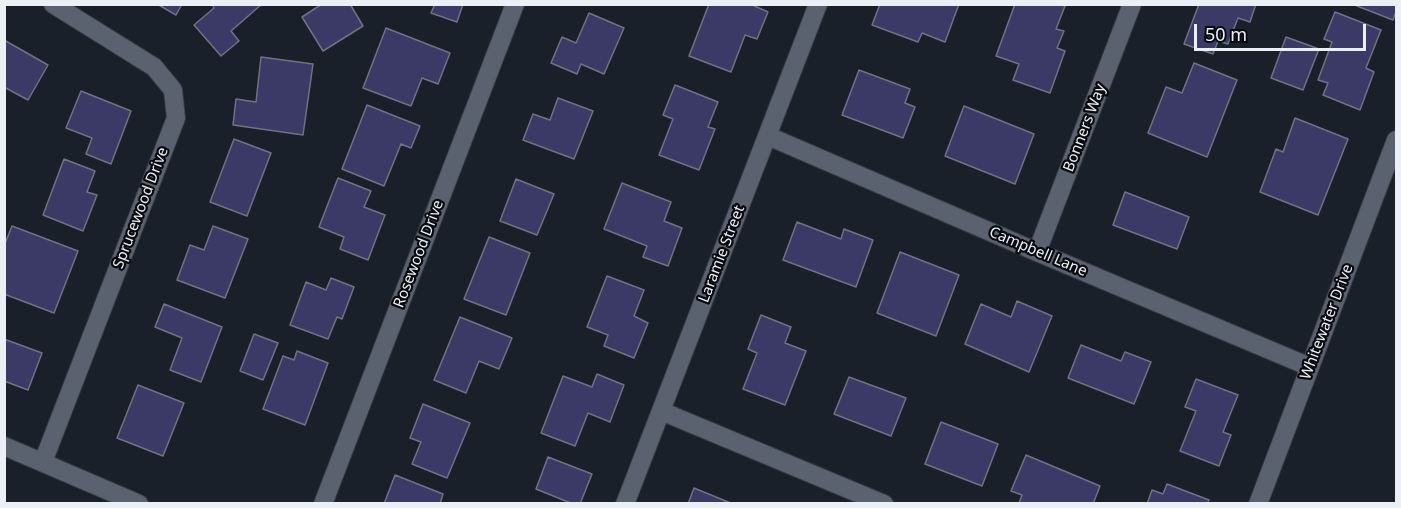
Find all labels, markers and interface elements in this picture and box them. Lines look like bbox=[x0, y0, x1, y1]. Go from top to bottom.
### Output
scale bar bbox=[1197, 12, 1370, 50]
text: 50 m bbox=[1205, 22, 1247, 46]
street label: Bonners Way bbox=[1060, 81, 1110, 175]
street label: Sprucewood Drive bbox=[110, 145, 172, 271]
street label: Rosewood Drive bbox=[390, 198, 448, 310]
street label: Laramie Street bbox=[695, 203, 749, 305]
street label: Campbell Lane bbox=[986, 223, 1090, 281]
street label: Whitewater Drive bbox=[1297, 262, 1357, 382]

